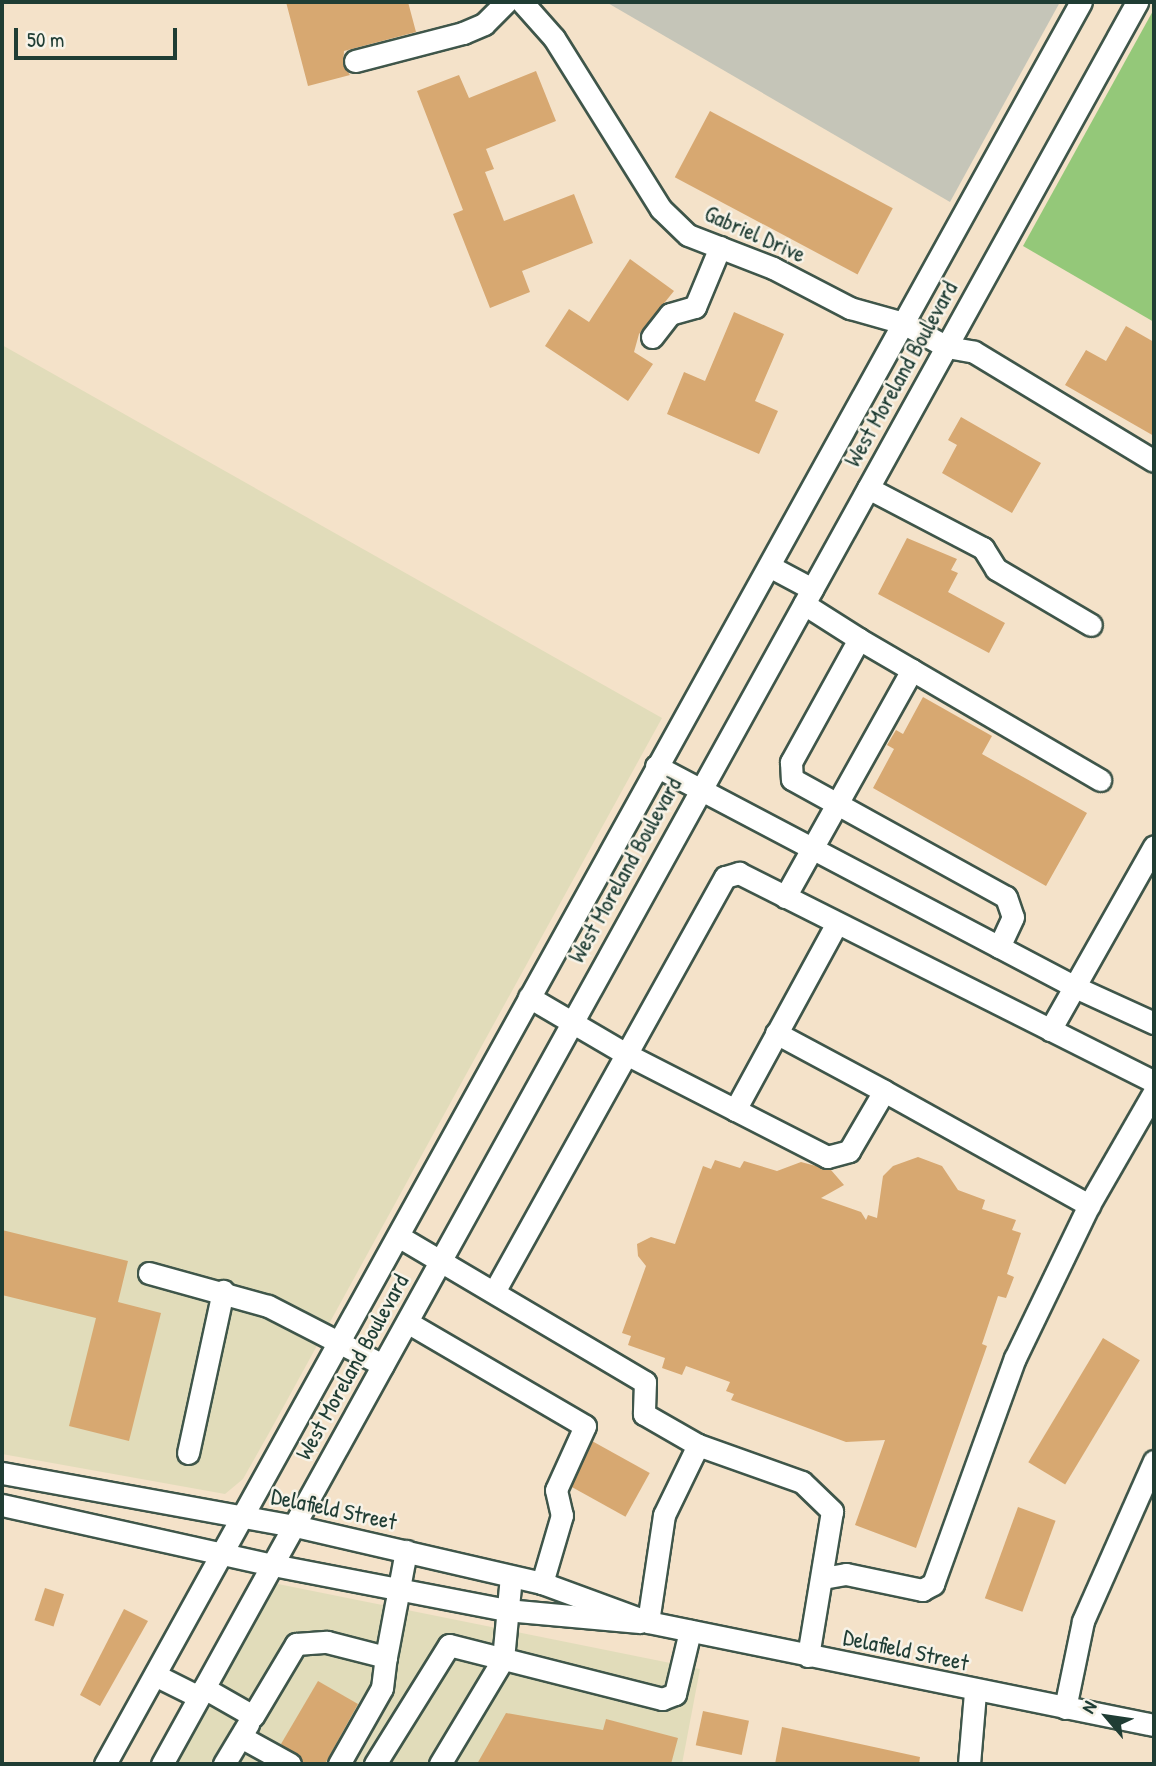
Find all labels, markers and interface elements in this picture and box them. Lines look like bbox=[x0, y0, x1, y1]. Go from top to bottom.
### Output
scale bar bbox=[18, 14, 180, 58]
text: 50 m bbox=[27, 25, 64, 54]
street label: Gabriel Drive bbox=[700, 200, 810, 268]
street label: West Moreland Boulevard bbox=[839, 277, 963, 471]
street label: West Moreland Boulevard bbox=[563, 773, 687, 967]
street label: West Moreland Boulevard bbox=[290, 1270, 414, 1464]
street label: Delafield Street bbox=[269, 1482, 399, 1536]
street label: Delafield Street bbox=[841, 1623, 971, 1677]
north arrow bbox=[1072, 1682, 1142, 1752]
text: N bbox=[1075, 1696, 1102, 1718]

